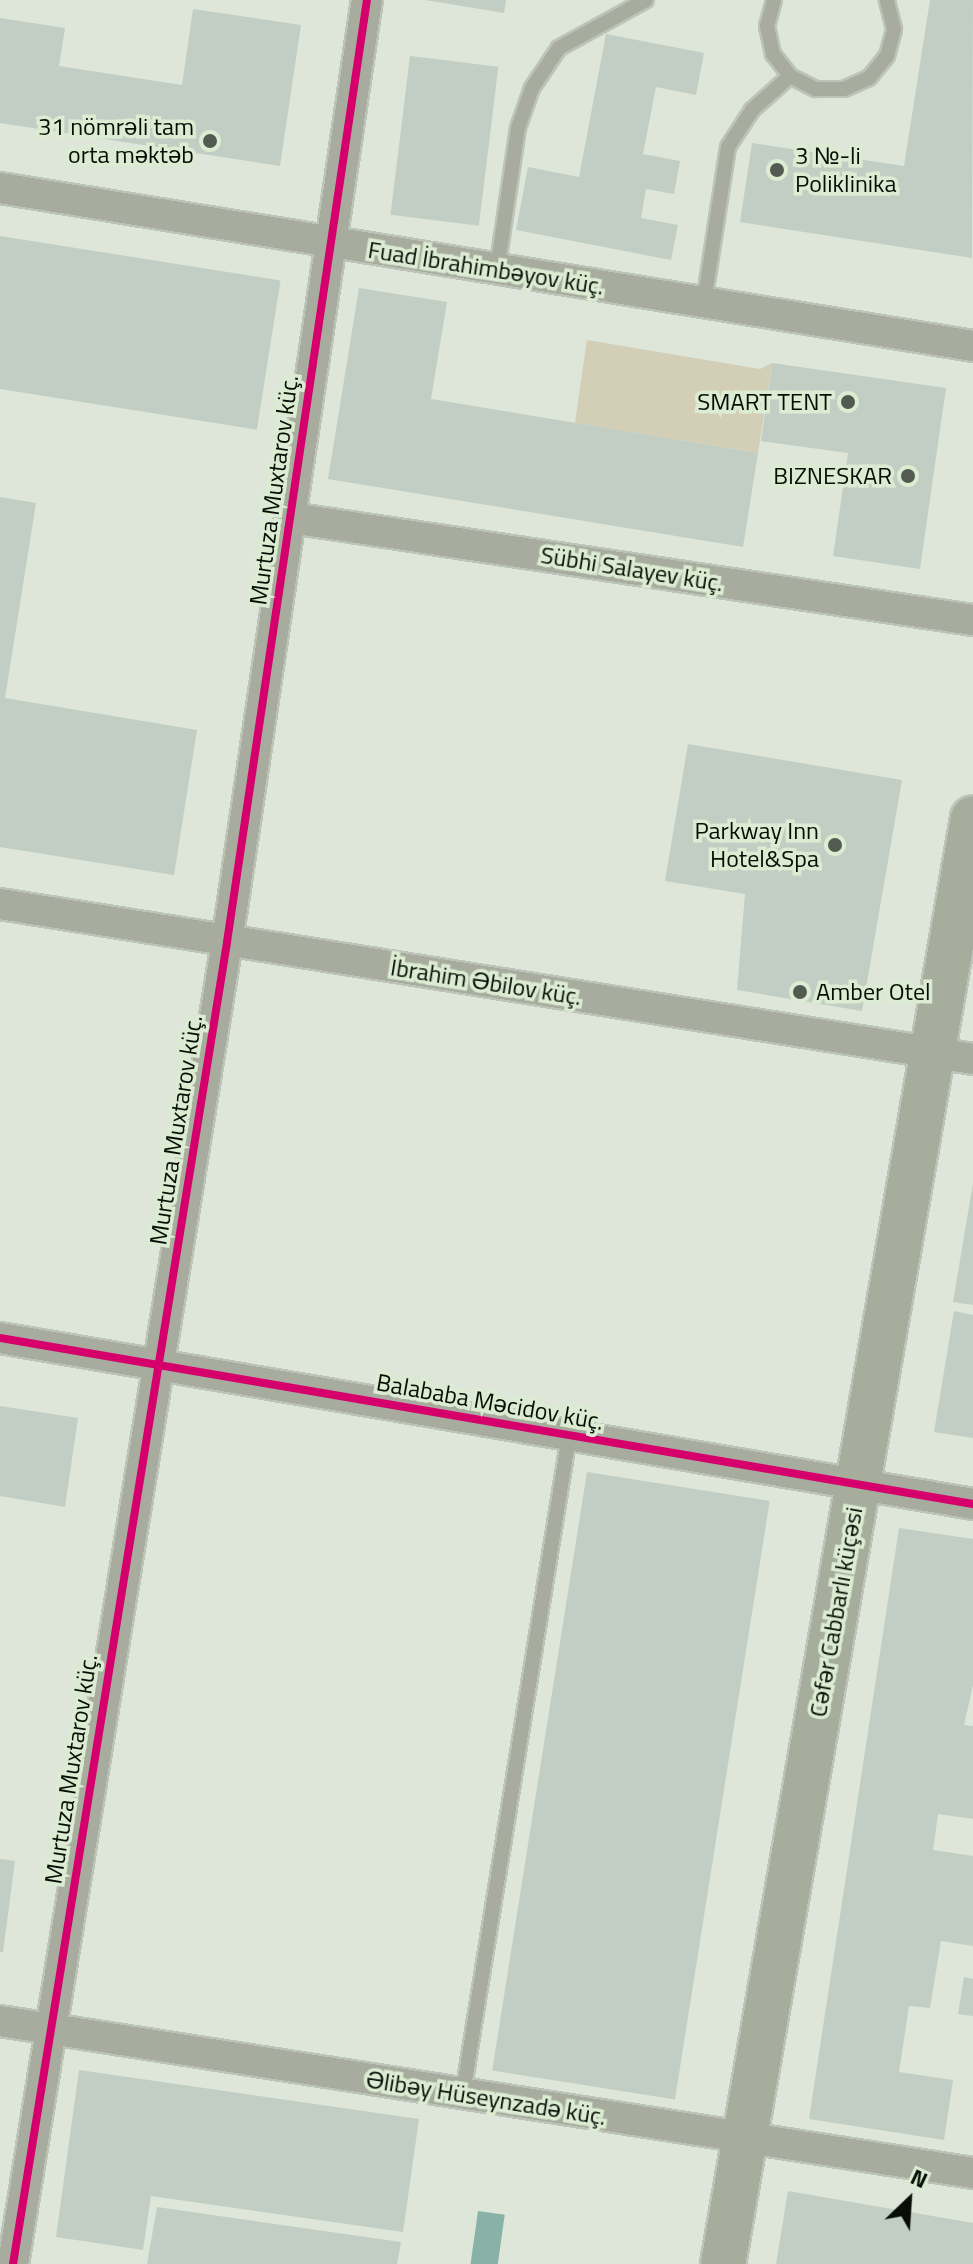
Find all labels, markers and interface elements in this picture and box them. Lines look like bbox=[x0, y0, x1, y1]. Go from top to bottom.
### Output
place label: 31 nömrəli tam orta məktəb bbox=[38, 113, 194, 169]
marker: 31 nömrəli tam orta məktəb bbox=[201, 132, 219, 150]
place label: 3 №-li Poliklinika bbox=[795, 142, 896, 198]
marker: 3 №-li Poliklinika bbox=[766, 159, 788, 181]
street label: Fuad İbrahimbəyov küç. bbox=[366, 235, 606, 301]
street label: Murtuza Muxtarov küç. bbox=[244, 373, 304, 607]
place label: SMART TENT bbox=[697, 388, 832, 416]
marker: SMART TENT bbox=[839, 393, 857, 411]
place label: BIZNESKAR bbox=[773, 462, 892, 490]
marker: BIZNESKAR bbox=[899, 467, 917, 485]
street label: Sübhi Salayev küç. bbox=[539, 540, 725, 598]
place label: Parkway Inn Hotel&Spa bbox=[694, 817, 819, 873]
marker: Parkway Inn Hotel&Spa bbox=[826, 836, 844, 854]
street label: İbrahim Əbilov küç. bbox=[388, 953, 584, 1011]
place label: Amber Otel bbox=[816, 978, 931, 1006]
marker: Amber Otel bbox=[791, 983, 809, 1001]
street label: Murtuza Muxtarov küç. bbox=[144, 1013, 208, 1247]
street label: Balababa Məcidov küç. bbox=[374, 1368, 606, 1436]
street label: Cəfər Cabbarlı küçəsi bbox=[803, 1505, 869, 1719]
street label: Murtuza Muxtarov küç. bbox=[39, 1652, 103, 1886]
street label: Əlibəy Hüseynzadə küç. bbox=[364, 2065, 608, 2131]
north arrow bbox=[869, 2160, 949, 2240]
text: N bbox=[905, 2160, 933, 2197]

